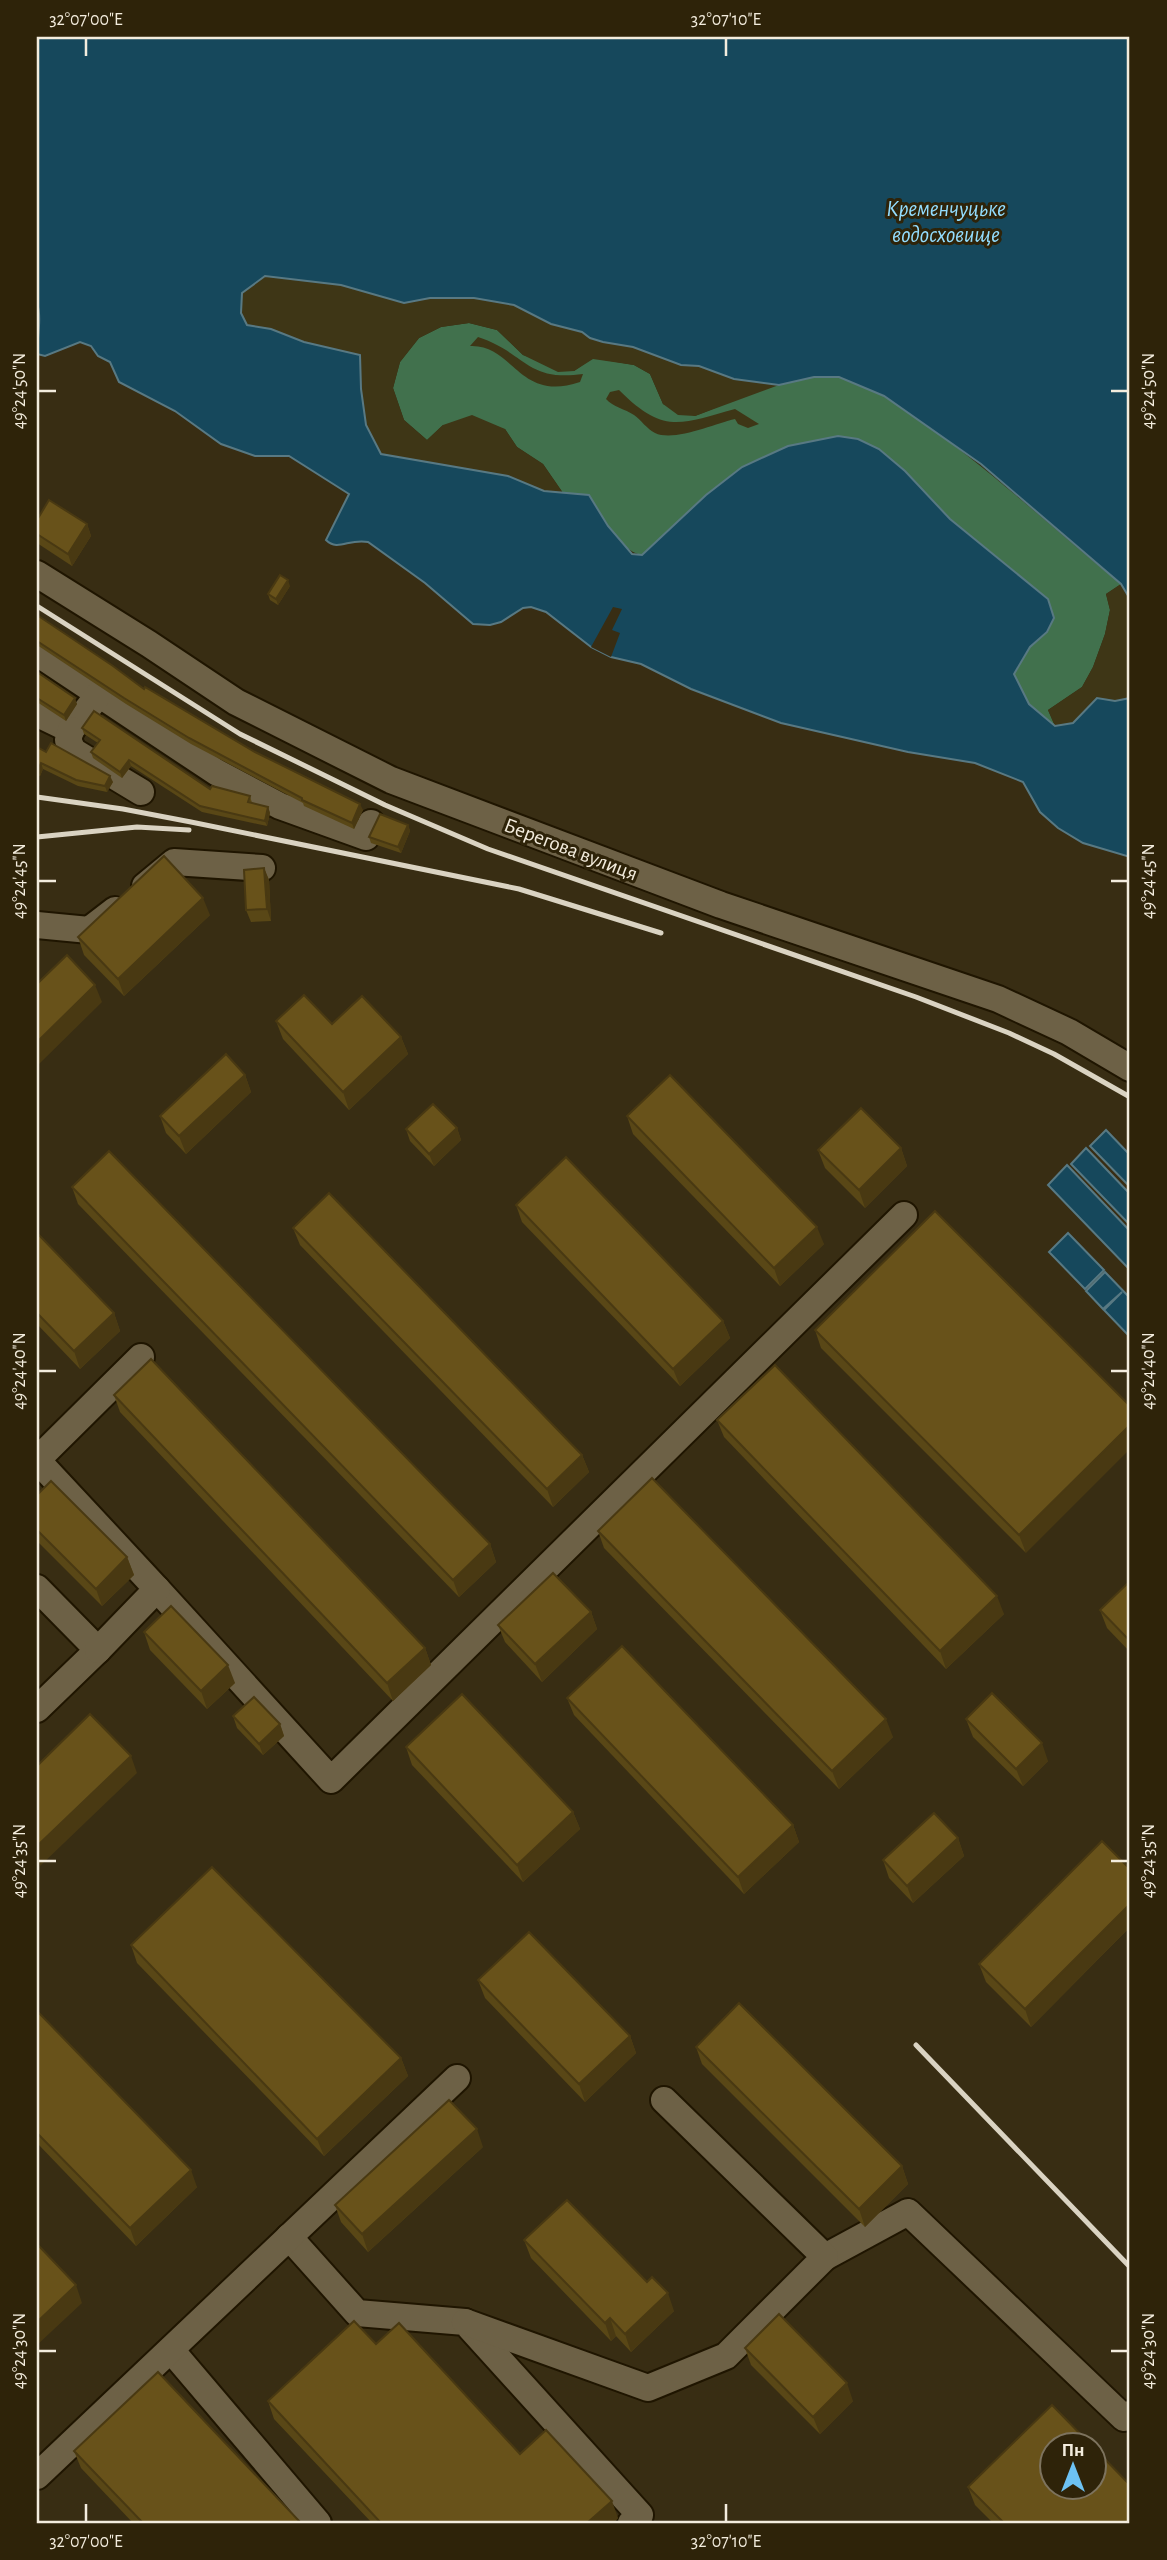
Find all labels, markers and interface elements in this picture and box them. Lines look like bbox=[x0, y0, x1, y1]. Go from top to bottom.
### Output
text: 32°07'00"E bbox=[49, 11, 123, 29]
text: 32°07'10"E bbox=[691, 11, 761, 29]
water label: Кременчуцьке водосховище bbox=[886, 198, 1006, 247]
text: 49°24'50"N bbox=[11, 353, 29, 429]
text: 49°24'50"N bbox=[1140, 353, 1158, 429]
street label: Берегова вулиця bbox=[501, 814, 641, 885]
text: 49°24'45"N bbox=[11, 843, 29, 919]
text: 49°24'45"N bbox=[1140, 843, 1158, 919]
text: 49°24'40"N bbox=[11, 1332, 29, 1410]
text: 49°24'40"N bbox=[1140, 1332, 1158, 1410]
text: 49°24'35"N bbox=[11, 1824, 29, 1898]
text: 49°24'35"N bbox=[1140, 1824, 1158, 1898]
text: 49°24'30"N bbox=[11, 2313, 29, 2389]
text: 49°24'30"N bbox=[1140, 2313, 1158, 2389]
north arrow bbox=[1038, 2430, 1108, 2500]
text: Пн bbox=[1061, 2441, 1085, 2460]
text: 32°07'00"E bbox=[49, 2533, 123, 2551]
text: 32°07'10"E bbox=[691, 2533, 761, 2551]

